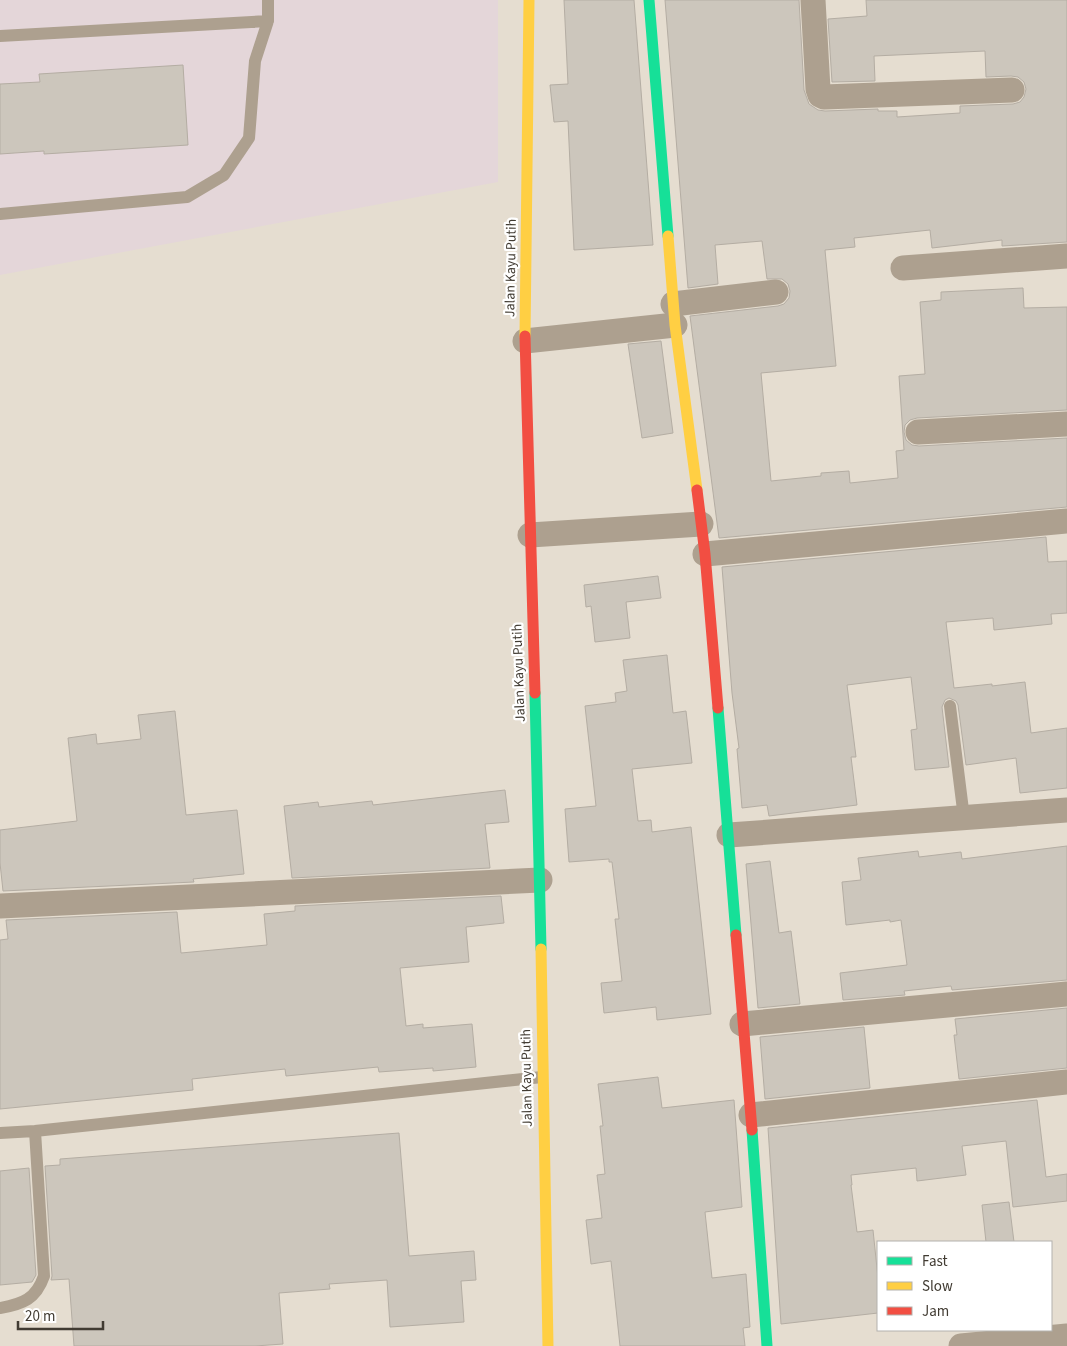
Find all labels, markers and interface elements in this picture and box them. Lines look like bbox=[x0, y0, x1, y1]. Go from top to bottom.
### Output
street label: Jalan Kayu Putih bbox=[500, 219, 522, 317]
street label: Jalan Kayu Putih bbox=[507, 624, 531, 722]
street label: Jalan Kayu Putih bbox=[516, 1029, 538, 1127]
legend bbox=[877, 1241, 1052, 1331]
text: Fast bbox=[922, 1251, 948, 1272]
text: Slow bbox=[922, 1276, 953, 1297]
scale bar bbox=[18, 1298, 102, 1330]
text: Jam bbox=[922, 1301, 949, 1322]
text: 20 m bbox=[25, 1306, 55, 1327]

